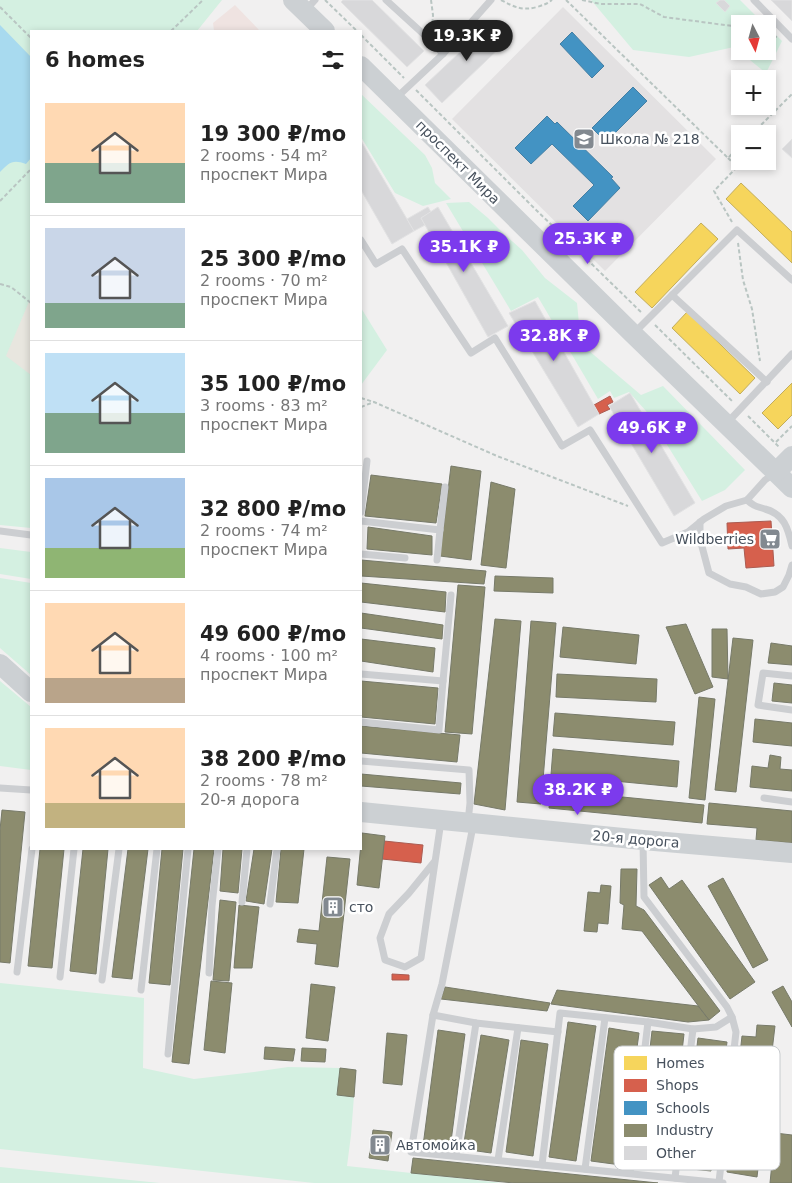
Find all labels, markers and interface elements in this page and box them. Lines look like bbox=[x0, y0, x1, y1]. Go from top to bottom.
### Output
north arrow bbox=[731, 15, 776, 60]
map controls bbox=[731, 15, 776, 170]
pin: 19.3K ₽ bbox=[421, 20, 513, 62]
text: 19.3K ₽ bbox=[433, 26, 501, 45]
icon: filters bbox=[319, 46, 347, 74]
text: 6 homes bbox=[45, 48, 145, 72]
button: + bbox=[731, 70, 776, 115]
street label: проспект Мира bbox=[413, 117, 503, 207]
text: 19 300 ₽/mo bbox=[200, 122, 346, 146]
icon: home bbox=[85, 123, 145, 183]
button: − bbox=[731, 125, 776, 170]
school or university icon: Школа № 218 bbox=[572, 127, 596, 151]
place label: Школа № 218 bbox=[600, 131, 700, 147]
text: 2 rooms · 54 m² bbox=[200, 146, 328, 165]
text: проспект Мира bbox=[200, 165, 328, 184]
pin: 25.3K ₽ bbox=[542, 222, 634, 265]
text: 25.3K ₽ bbox=[554, 229, 622, 248]
pin: 35.1K ₽ bbox=[418, 230, 510, 273]
text: 35.1K ₽ bbox=[430, 237, 498, 256]
text: 25 300 ₽/mo bbox=[200, 247, 346, 271]
icon: home bbox=[85, 248, 145, 308]
text: 2 rooms · 70 m² bbox=[200, 271, 328, 290]
text: проспект Мира bbox=[200, 290, 328, 309]
pin: 32.8K ₽ bbox=[508, 320, 600, 362]
text: 32.8K ₽ bbox=[520, 326, 588, 345]
text: 35 100 ₽/mo bbox=[200, 372, 346, 396]
icon: home bbox=[85, 373, 145, 433]
text: 3 rooms · 83 m² bbox=[200, 396, 328, 415]
pin: 49.6K ₽ bbox=[606, 412, 698, 454]
text: проспект Мира bbox=[200, 415, 328, 434]
text: 49.6K ₽ bbox=[618, 418, 686, 437]
text: 32 800 ₽/mo bbox=[200, 497, 346, 521]
icon: home bbox=[85, 498, 145, 558]
text: 2 rooms · 74 m² bbox=[200, 521, 328, 540]
supermarket icon: Wildberries bbox=[758, 527, 782, 551]
place label: Wildberries bbox=[675, 531, 754, 547]
text: проспект Мира bbox=[200, 540, 328, 559]
text: 49 600 ₽/mo bbox=[200, 622, 346, 646]
icon: home bbox=[85, 623, 145, 683]
text: 4 rooms · 100 m² bbox=[200, 646, 338, 665]
text: проспект Мира bbox=[200, 665, 328, 684]
text: 38 200 ₽/mo bbox=[200, 747, 346, 771]
icon: home bbox=[85, 748, 145, 808]
text: 2 rooms · 78 m² bbox=[200, 771, 328, 790]
pin: 38.2K ₽ bbox=[532, 774, 624, 816]
text: 38.2K ₽ bbox=[544, 780, 612, 799]
text: 20-я дорога bbox=[200, 790, 300, 809]
street label: 20-я дорога bbox=[592, 827, 680, 851]
building icon: сто bbox=[321, 895, 345, 919]
place label: сто bbox=[349, 899, 373, 915]
legend bbox=[614, 1046, 780, 1170]
text: Homes bbox=[656, 1055, 705, 1071]
text: Shops bbox=[656, 1077, 699, 1093]
text: Schools bbox=[656, 1100, 710, 1116]
text: Industry bbox=[656, 1122, 714, 1138]
building icon: Автомойка bbox=[368, 1133, 392, 1157]
place label: Автомойка bbox=[396, 1137, 476, 1153]
text: Other bbox=[656, 1145, 696, 1161]

